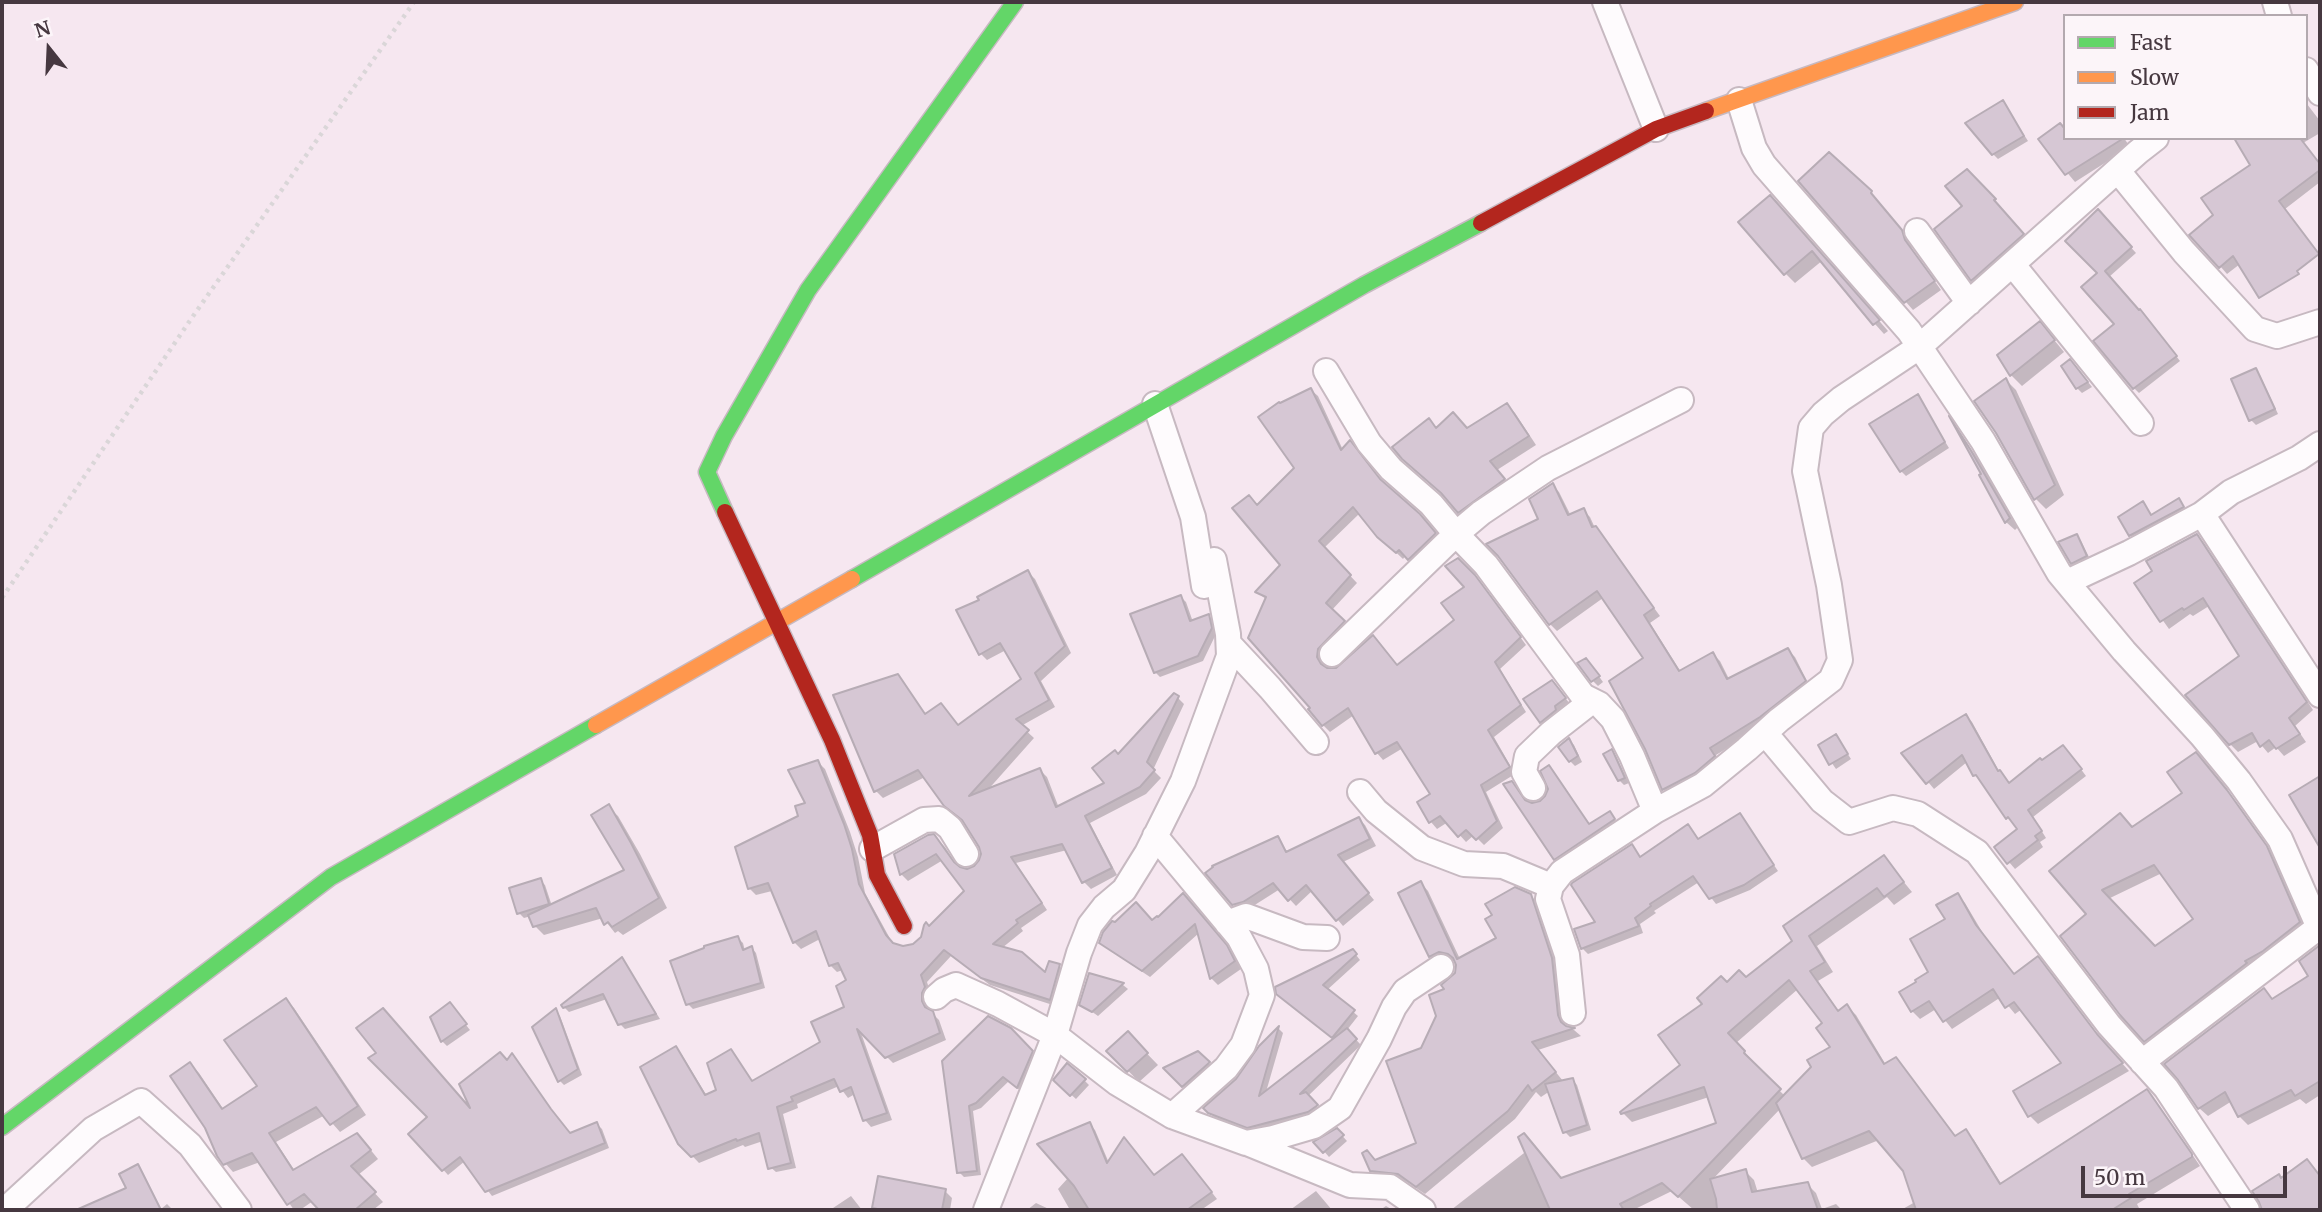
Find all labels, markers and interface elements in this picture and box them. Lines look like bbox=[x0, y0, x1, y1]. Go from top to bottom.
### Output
north arrow bbox=[14, 14, 84, 84]
legend bbox=[2063, 14, 2308, 140]
text: N bbox=[32, 15, 53, 43]
text: Fast bbox=[2130, 29, 2172, 56]
text: Slow bbox=[2130, 64, 2179, 91]
text: Jam bbox=[2130, 99, 2169, 126]
scale bar bbox=[2084, 1152, 2290, 1196]
text: 50 m bbox=[2094, 1164, 2145, 1191]

